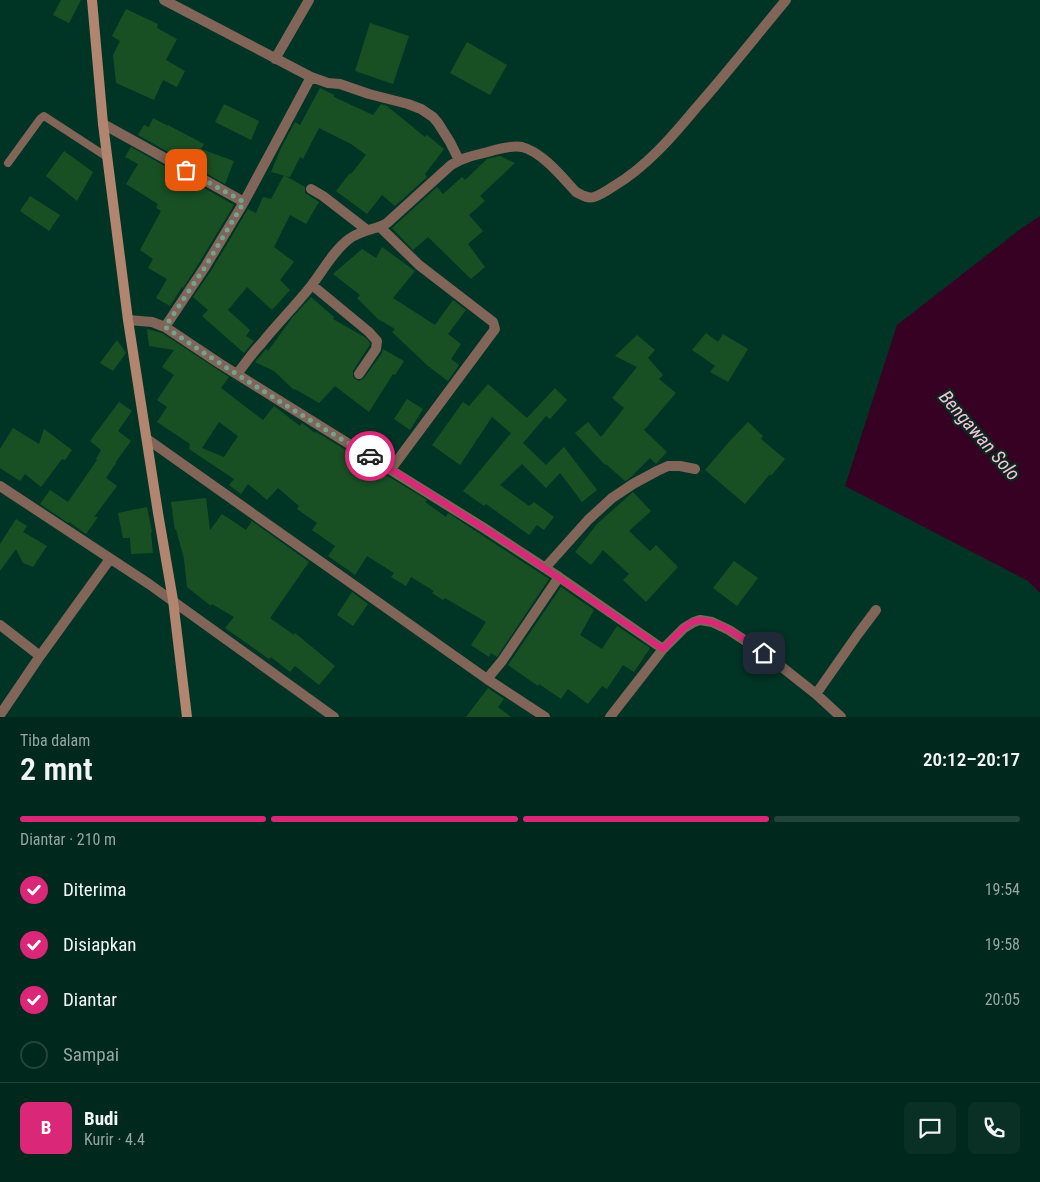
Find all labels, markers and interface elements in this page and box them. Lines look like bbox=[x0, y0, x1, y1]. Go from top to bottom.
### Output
pin bbox=[165, 149, 207, 191]
icon: bag bbox=[172, 156, 200, 184]
water label: Bengawan Solo bbox=[934, 386, 1025, 485]
courier bbox=[345, 431, 395, 481]
icon: car bbox=[356, 442, 384, 470]
pin bbox=[743, 632, 785, 674]
icon: home bbox=[750, 639, 778, 667]
text: Tiba dalam bbox=[20, 731, 90, 750]
text: 20:12–20:17 bbox=[923, 748, 1020, 771]
text: 2 mnt bbox=[20, 750, 93, 788]
text: Diantar · 210 m bbox=[20, 830, 116, 849]
icon: check bbox=[20, 876, 48, 904]
text: Diterima bbox=[63, 878, 126, 901]
text: 19:54 bbox=[985, 880, 1020, 899]
icon: check bbox=[20, 931, 48, 959]
text: Disiapkan bbox=[63, 933, 137, 956]
text: 19:58 bbox=[985, 935, 1020, 954]
icon: check bbox=[20, 986, 48, 1014]
text: Diantar bbox=[63, 988, 117, 1011]
text: 20:05 bbox=[985, 990, 1020, 1009]
text: Sampai bbox=[63, 1043, 119, 1066]
button: chat bbox=[904, 1102, 956, 1154]
button: phone bbox=[968, 1102, 1020, 1154]
text: Budi bbox=[84, 1107, 118, 1130]
text: B bbox=[41, 1116, 51, 1139]
text: Kurir · 4.4 bbox=[84, 1130, 145, 1149]

